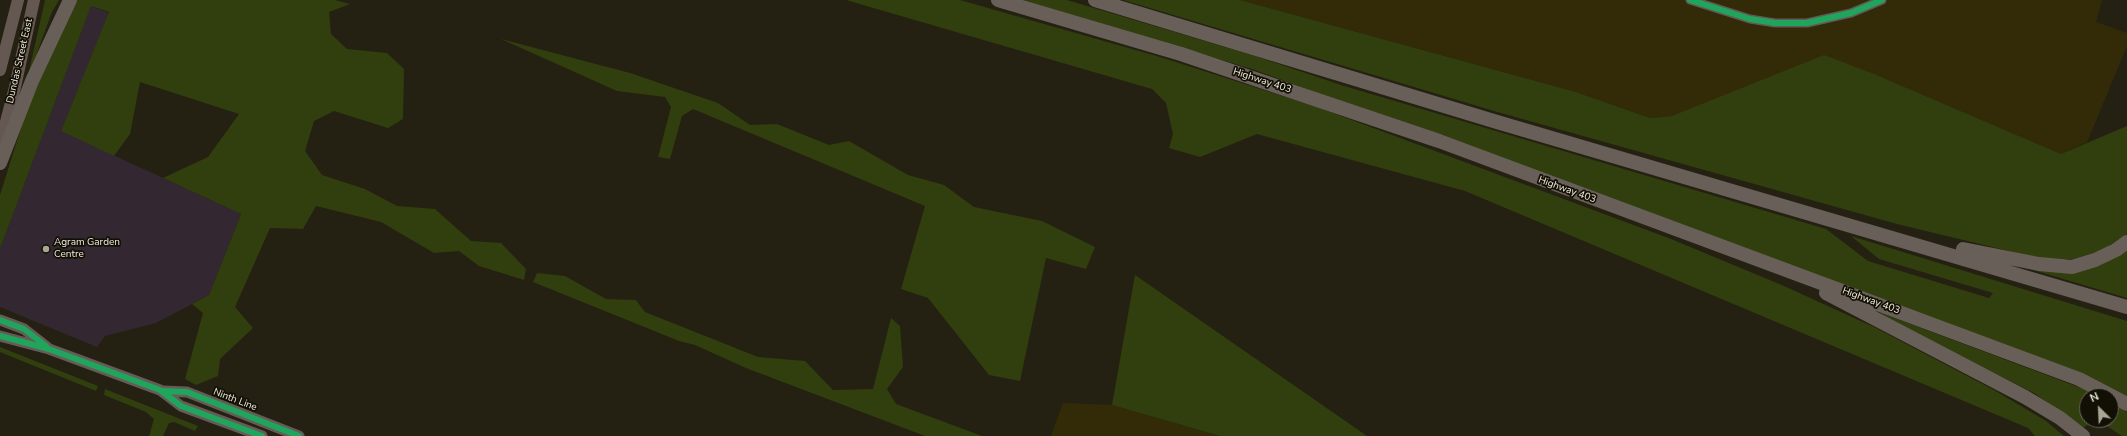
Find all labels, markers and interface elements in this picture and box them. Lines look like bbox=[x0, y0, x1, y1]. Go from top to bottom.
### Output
street label: Dundas Street East bbox=[4, 18, 36, 104]
street label: Highway 403 bbox=[1231, 66, 1293, 96]
street label: Highway 403 bbox=[1536, 174, 1598, 206]
place label: Agram Garden Centre bbox=[54, 237, 120, 260]
marker: Agram Garden Centre bbox=[41, 244, 51, 254]
street label: Highway 403 bbox=[1840, 285, 1902, 317]
street label: Ninth Line bbox=[211, 386, 259, 414]
north arrow bbox=[2079, 388, 2119, 428]
text: N bbox=[2088, 389, 2101, 406]

